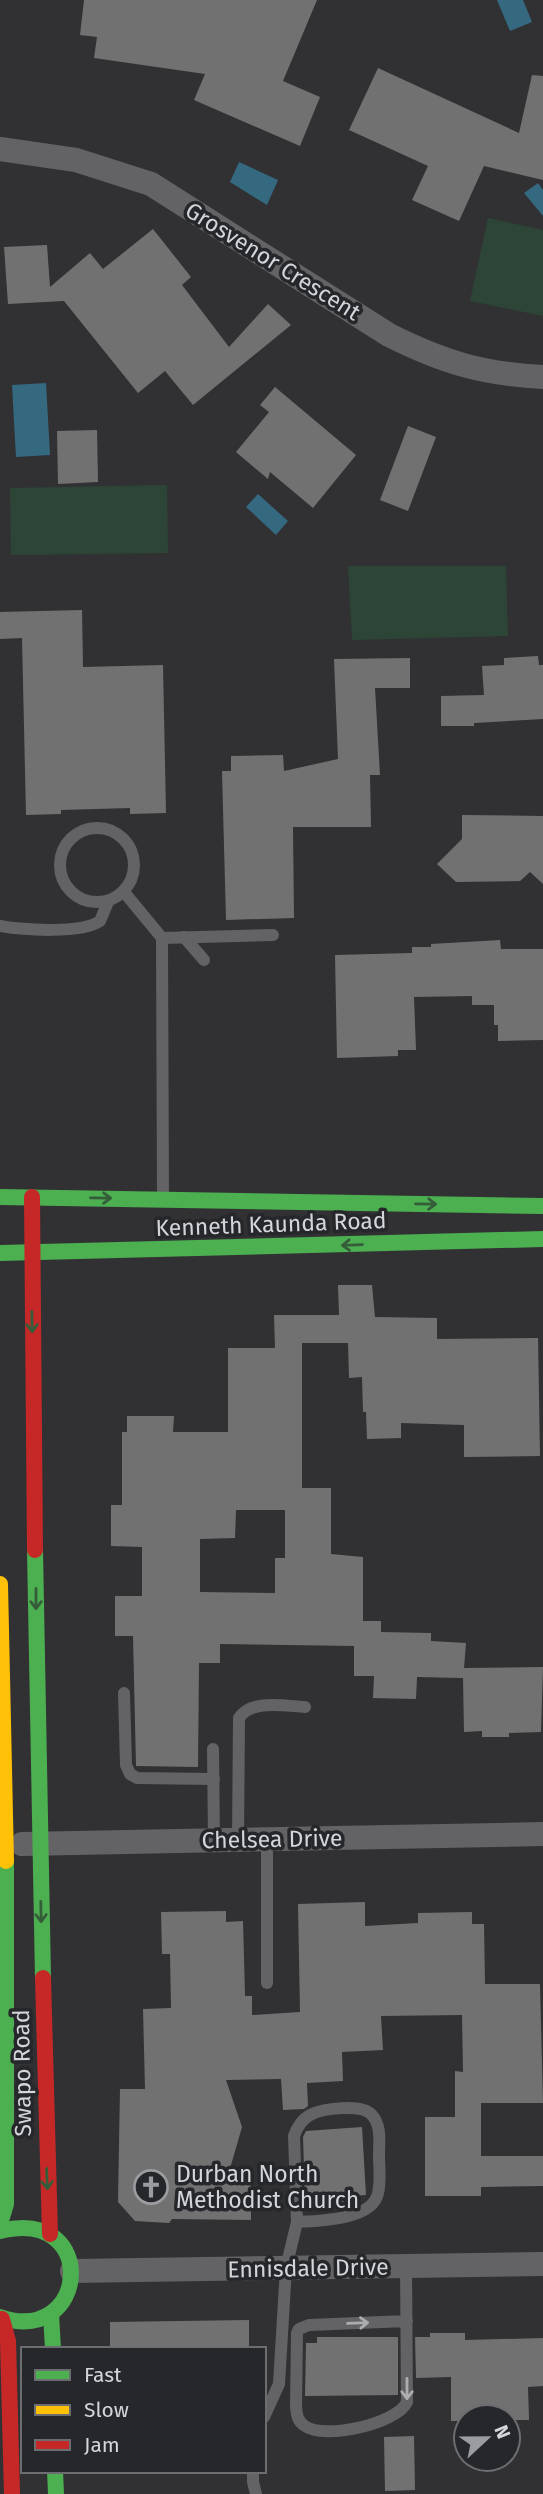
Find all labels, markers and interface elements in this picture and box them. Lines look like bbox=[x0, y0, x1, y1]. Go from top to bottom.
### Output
street label: Grosvenor Crescent bbox=[180, 196, 366, 326]
one-way arrow bbox=[89, 1191, 112, 1205]
one-way arrow bbox=[414, 1197, 437, 1210]
street label: Kenneth Kaunda Road bbox=[155, 1206, 387, 1242]
one-way arrow bbox=[341, 1238, 364, 1251]
one-way arrow bbox=[25, 1310, 39, 1333]
one-way arrow bbox=[29, 1587, 43, 1610]
street label: Chelsea Drive bbox=[201, 1824, 343, 1854]
one-way arrow bbox=[34, 1900, 47, 1923]
street label: Swapo Road bbox=[7, 2009, 37, 2137]
place label: Durban North Methodist Church bbox=[176, 2160, 359, 2214]
one-way arrow bbox=[40, 2168, 54, 2191]
church icon: Durban North Methodist Church bbox=[132, 2168, 170, 2206]
street label: Ennisdale Drive bbox=[227, 2253, 389, 2283]
one-way arrow bbox=[346, 2316, 369, 2329]
legend bbox=[21, 2347, 266, 2473]
text: Fast bbox=[84, 2362, 122, 2388]
one-way arrow bbox=[400, 2378, 414, 2401]
text: Slow bbox=[84, 2397, 129, 2423]
north arrow bbox=[452, 2403, 522, 2473]
text: N bbox=[489, 2422, 515, 2442]
text: Jam bbox=[84, 2432, 120, 2458]

